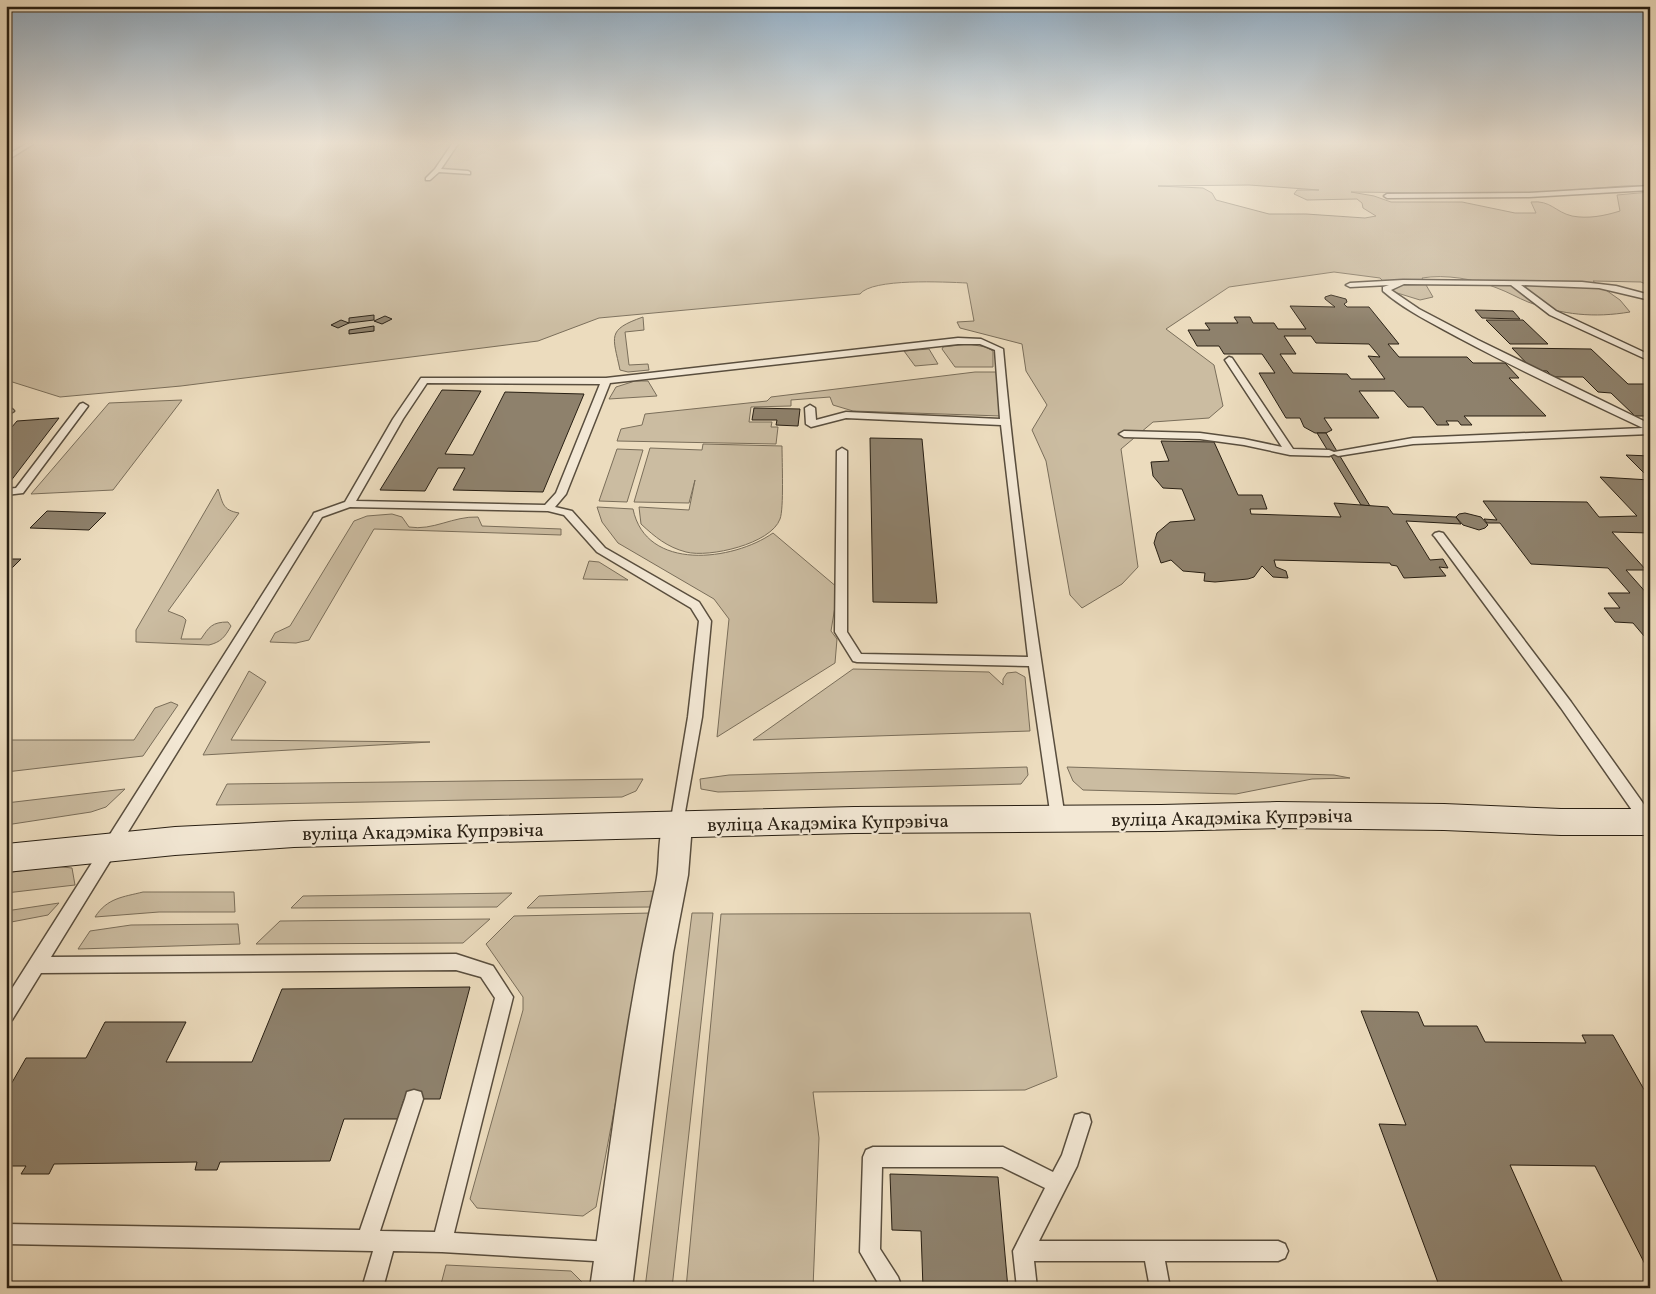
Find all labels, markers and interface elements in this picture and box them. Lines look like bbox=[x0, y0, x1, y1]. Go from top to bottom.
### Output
street label: вуліца Акадэміка Купрэвіча bbox=[1111, 804, 1353, 834]
street label: вуліца Акадэміка Купрэвіча bbox=[707, 809, 949, 839]
street label: вуліца Акадэміка Купрэвіча bbox=[302, 818, 544, 848]

